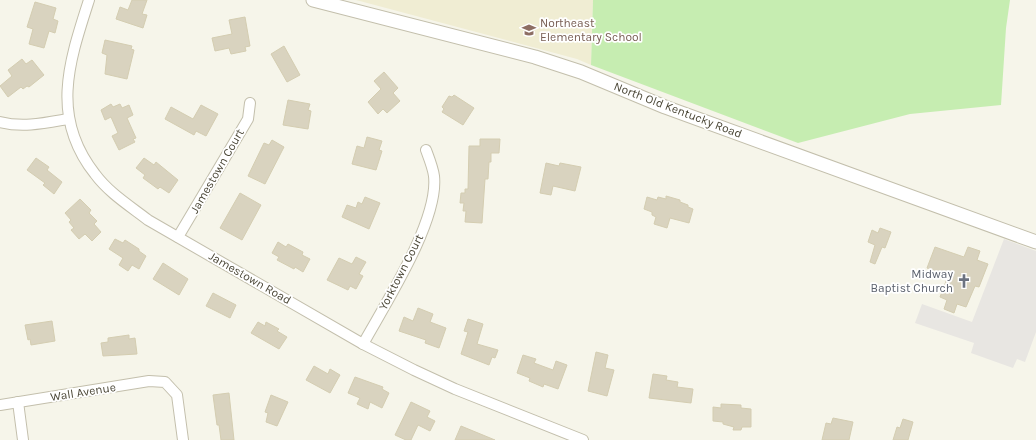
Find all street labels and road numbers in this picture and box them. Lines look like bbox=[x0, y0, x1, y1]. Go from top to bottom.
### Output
street label: North Old Kentucky Road bbox=[612, 79, 744, 141]
street label: Jamestown Court bbox=[187, 126, 247, 216]
street label: Yorktown Court bbox=[376, 231, 426, 312]
street label: Jamestown Road bbox=[206, 249, 294, 307]
street label: Wall Avenue bbox=[49, 380, 117, 404]

